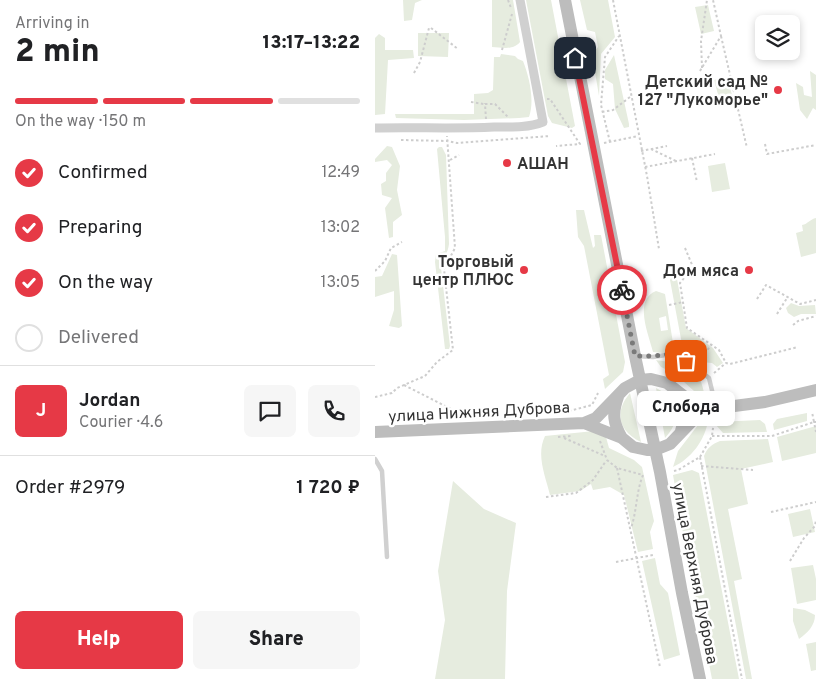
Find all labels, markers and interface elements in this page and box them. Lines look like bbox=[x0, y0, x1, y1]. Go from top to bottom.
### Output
text: Arriving in bbox=[15, 14, 90, 34]
map controls bbox=[755, 15, 800, 60]
button: layers bbox=[755, 15, 800, 60]
text: 13:17–13:22 bbox=[262, 31, 360, 55]
text: 2 min bbox=[15, 33, 100, 73]
pin bbox=[554, 37, 596, 79]
icon: home bbox=[561, 44, 589, 72]
place label: Детский сад № 127 "Лукоморье" bbox=[638, 73, 768, 111]
marker: Детский сад № 127 "Лукоморье" bbox=[772, 84, 784, 96]
text: On the way · 150 m bbox=[15, 112, 146, 132]
place label: АШАН bbox=[517, 155, 569, 175]
marker: АШАН bbox=[501, 157, 513, 169]
icon: check bbox=[15, 159, 43, 187]
text: Confirmed bbox=[58, 161, 148, 185]
text: 12:49 bbox=[321, 163, 360, 183]
icon: check bbox=[15, 214, 43, 242]
text: Preparing bbox=[58, 216, 142, 240]
text: 13:02 bbox=[321, 218, 360, 238]
place label: Торговый центр ПЛЮС bbox=[412, 253, 514, 291]
place label: Дом мяса bbox=[663, 262, 739, 282]
marker: Торговый центр ПЛЮС bbox=[518, 264, 530, 276]
marker: Дом мяса bbox=[743, 264, 755, 276]
courier bbox=[597, 265, 647, 315]
icon: check bbox=[15, 269, 43, 297]
text: On the way bbox=[58, 271, 153, 295]
text: 13:05 bbox=[321, 273, 360, 293]
icon: bike bbox=[608, 276, 636, 304]
text: Delivered bbox=[58, 326, 139, 350]
pin bbox=[665, 340, 707, 382]
icon: bag bbox=[672, 347, 700, 375]
button: chat bbox=[244, 385, 296, 437]
button: phone bbox=[308, 385, 360, 437]
text: Jordan bbox=[79, 389, 141, 413]
callout: Слобода bbox=[637, 391, 735, 426]
street label: улица Нижняя Дуброва bbox=[388, 398, 571, 428]
text: Слобода bbox=[652, 398, 720, 418]
text: J bbox=[36, 399, 46, 423]
text: Courier · 4.6 bbox=[79, 413, 163, 433]
text: Order #2979 bbox=[15, 476, 125, 500]
text: 1 720 ₽ bbox=[296, 476, 360, 500]
street label: улица Верхняя Дуброва bbox=[667, 481, 721, 666]
button: Help bbox=[15, 611, 183, 669]
button: Share bbox=[193, 611, 360, 669]

